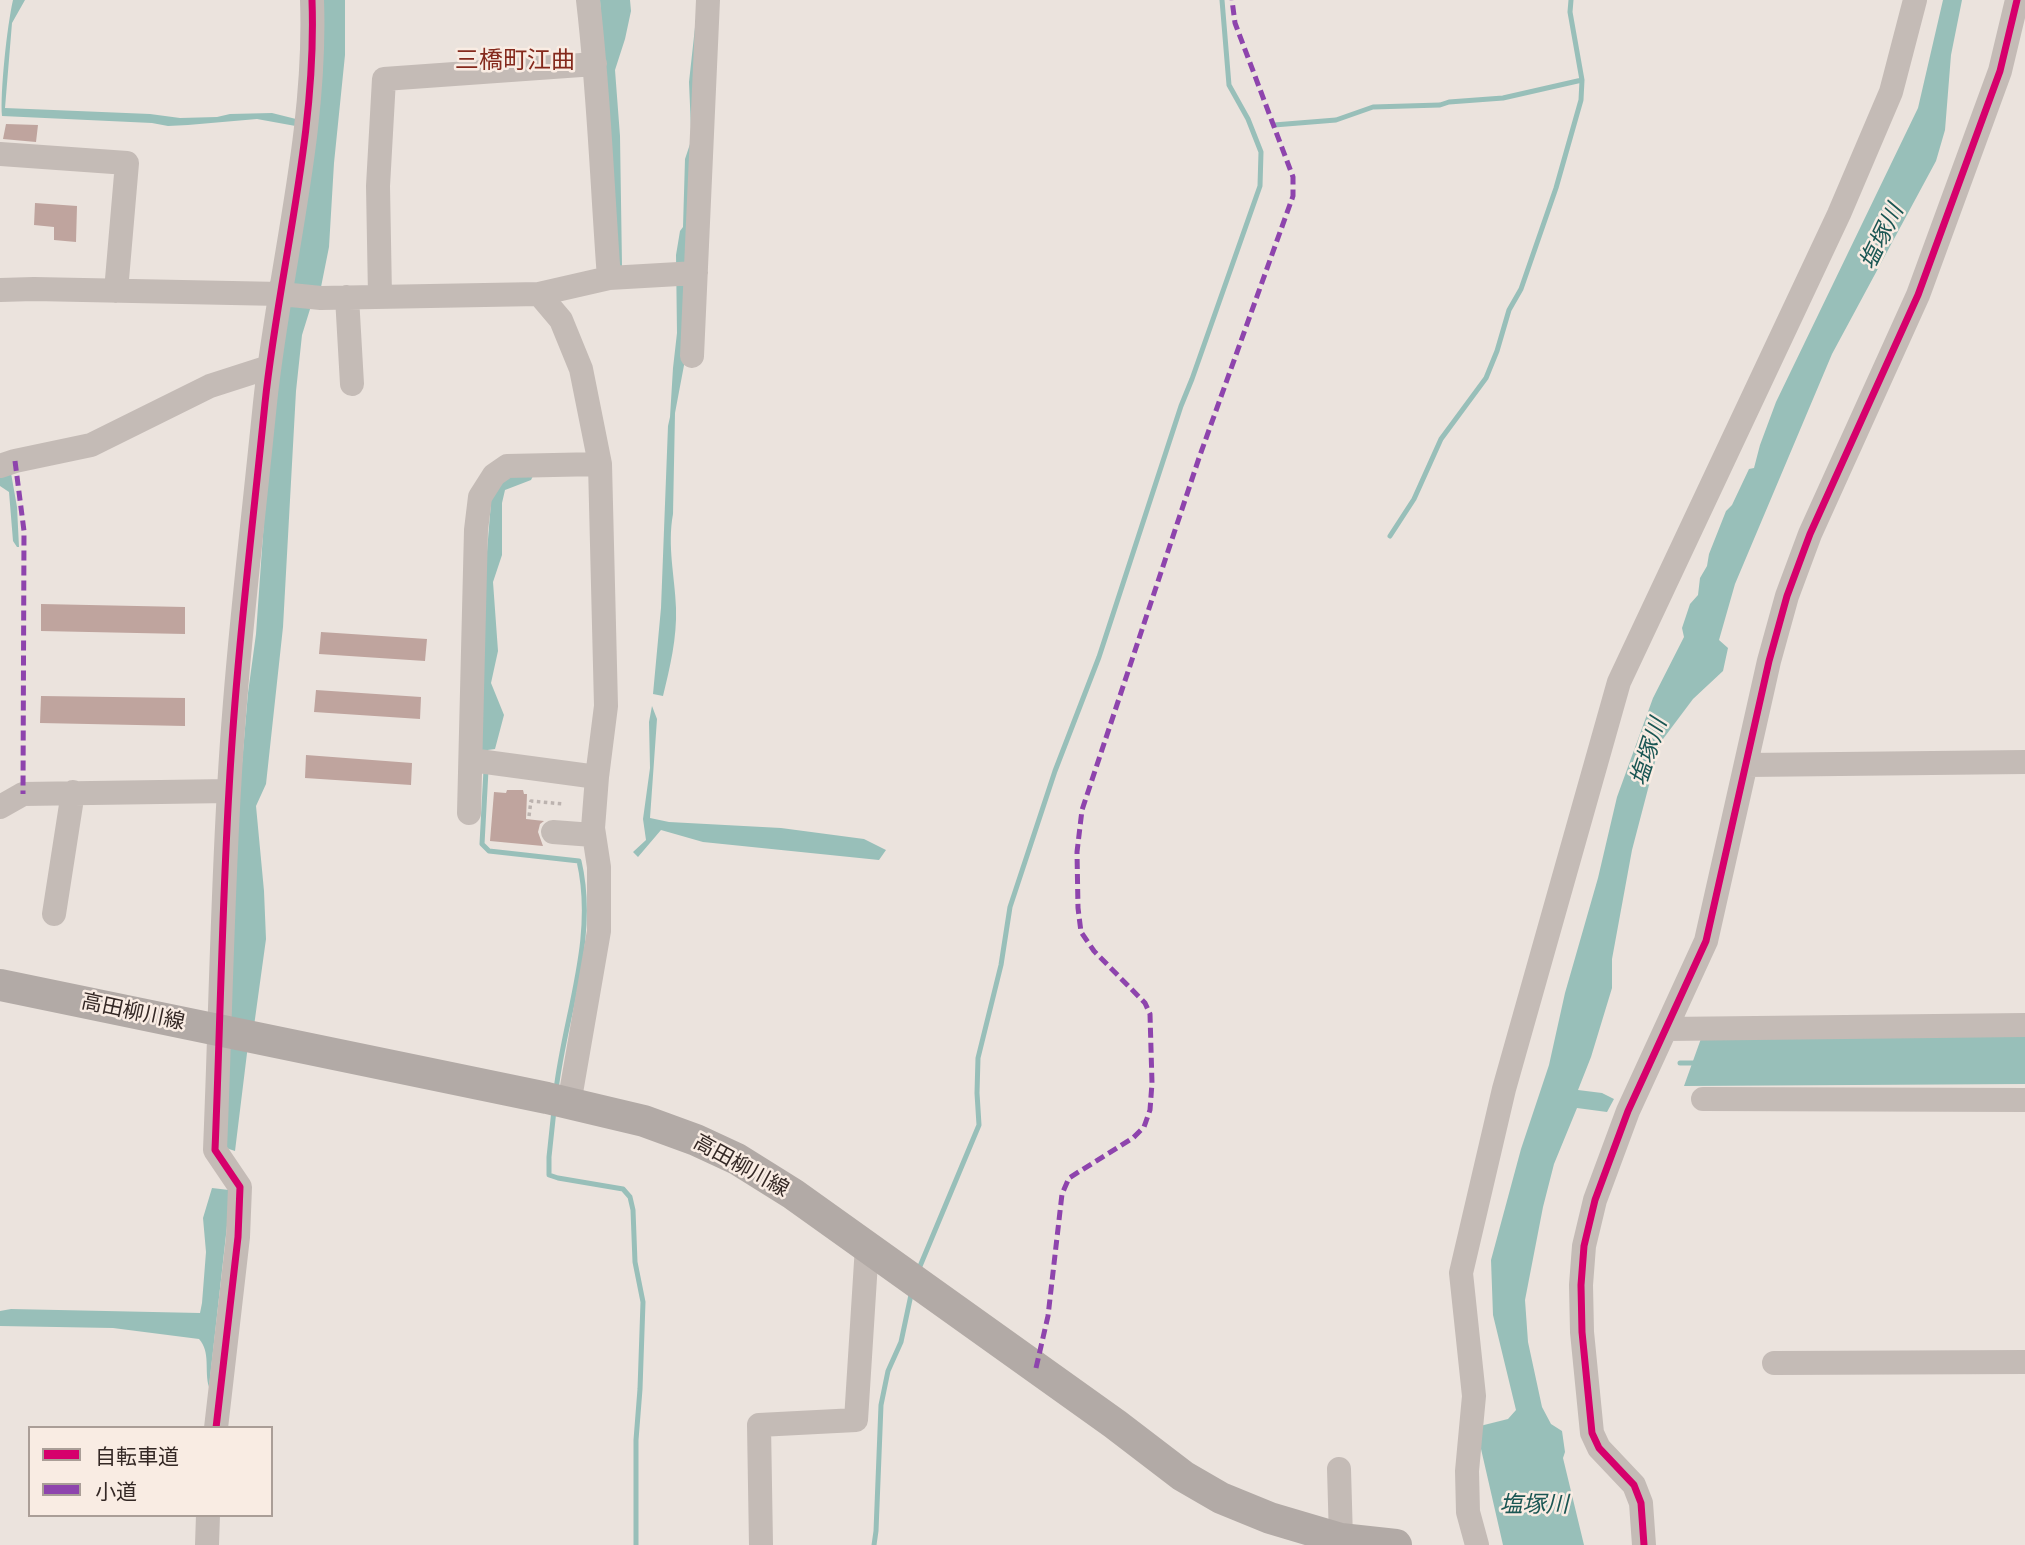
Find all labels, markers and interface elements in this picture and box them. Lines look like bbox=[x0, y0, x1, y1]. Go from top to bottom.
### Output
district label: 三橋町江曲 bbox=[455, 47, 575, 75]
water label: 塩塚川 bbox=[1854, 200, 1910, 274]
water label: 塩塚川 bbox=[1625, 715, 1673, 789]
street label: 高田柳川線 bbox=[79, 989, 187, 1035]
street label: 高田柳川線 bbox=[689, 1130, 793, 1202]
legend bbox=[28, 1426, 273, 1517]
text: 自転車道 bbox=[95, 1443, 179, 1469]
text: 小道 bbox=[95, 1478, 137, 1504]
water label: 塩塚川 bbox=[1500, 1491, 1568, 1519]

